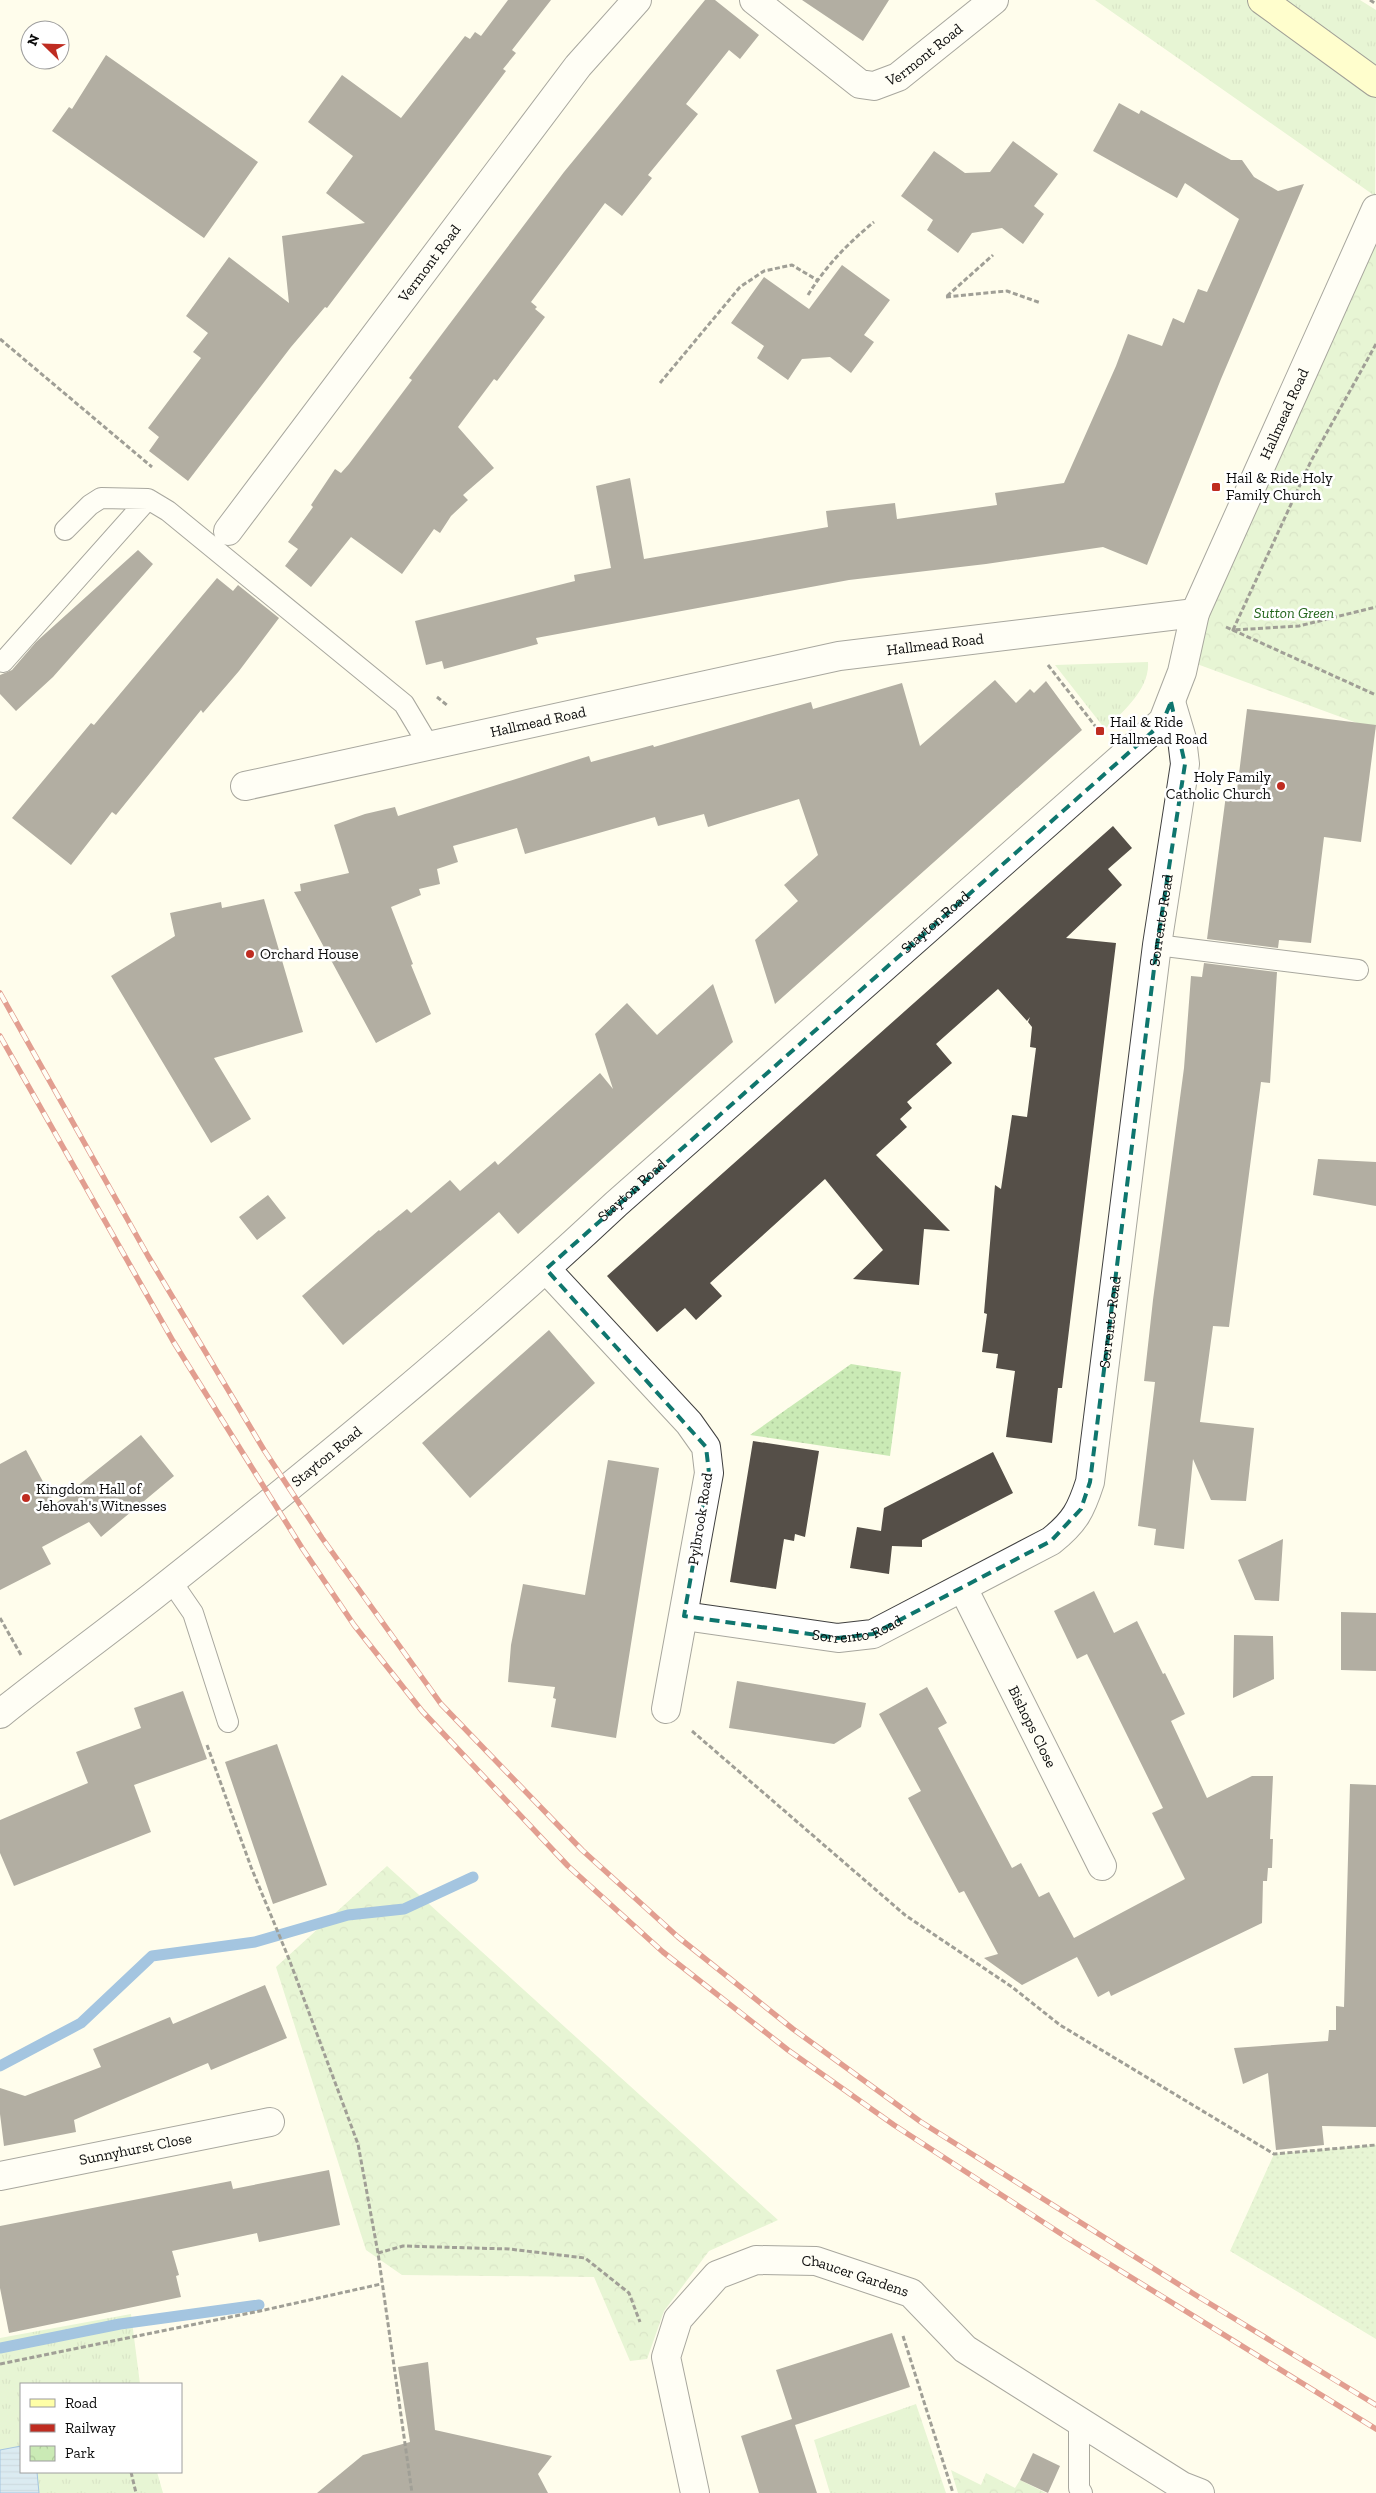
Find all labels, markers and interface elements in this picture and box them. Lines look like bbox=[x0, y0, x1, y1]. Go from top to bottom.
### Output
street label: Vermont Road bbox=[882, 19, 967, 90]
north arrow bbox=[20, 20, 70, 70]
text: N bbox=[24, 32, 44, 48]
street label: Vermont Road bbox=[394, 220, 465, 307]
street label: Hallmead Road bbox=[1256, 365, 1313, 462]
place label: Hail & Ride Holy Family Church bbox=[1226, 469, 1333, 504]
marker: Hail & Ride Holy Family Church bbox=[1210, 481, 1222, 493]
park label: Sutton Green bbox=[1254, 604, 1334, 622]
street label: Hallmead Road bbox=[886, 629, 986, 659]
street label: Hallmead Road bbox=[488, 702, 588, 741]
place label: Hail & Ride Hallmead Road bbox=[1110, 713, 1208, 748]
marker: Hail & Ride Hallmead Road bbox=[1094, 725, 1106, 737]
place label: Holy Family Catholic Church bbox=[1166, 768, 1272, 803]
marker: Holy Family Catholic Church bbox=[1275, 780, 1287, 792]
street label: Sorrento Road bbox=[1145, 872, 1177, 967]
street label: Stayton Road bbox=[897, 886, 974, 957]
place label: Orchard House bbox=[260, 945, 358, 963]
marker: Orchard House bbox=[244, 948, 256, 960]
street label: Stayton Road bbox=[594, 1155, 670, 1226]
street label: Sorrento Road bbox=[1095, 1274, 1125, 1369]
street label: Stayton Road bbox=[288, 1422, 366, 1491]
street label: Pylbrook Road bbox=[684, 1471, 716, 1566]
place label: Kingdom Hall of Jehovah's Witnesses bbox=[36, 1480, 167, 1515]
marker: Kingdom Hall of Jehovah's Witnesses bbox=[20, 1492, 32, 1504]
street label: Sorrento Road bbox=[811, 1611, 906, 1647]
street label: Bishops Close bbox=[1004, 1683, 1060, 1771]
street label: Sunnyhurst Close bbox=[77, 2129, 193, 2169]
street label: Chaucer Gardens bbox=[802, 2252, 911, 2301]
legend bbox=[20, 2383, 182, 2473]
text: Road bbox=[65, 2394, 98, 2412]
text: Railway bbox=[65, 2419, 116, 2437]
text: Park bbox=[65, 2444, 95, 2462]

